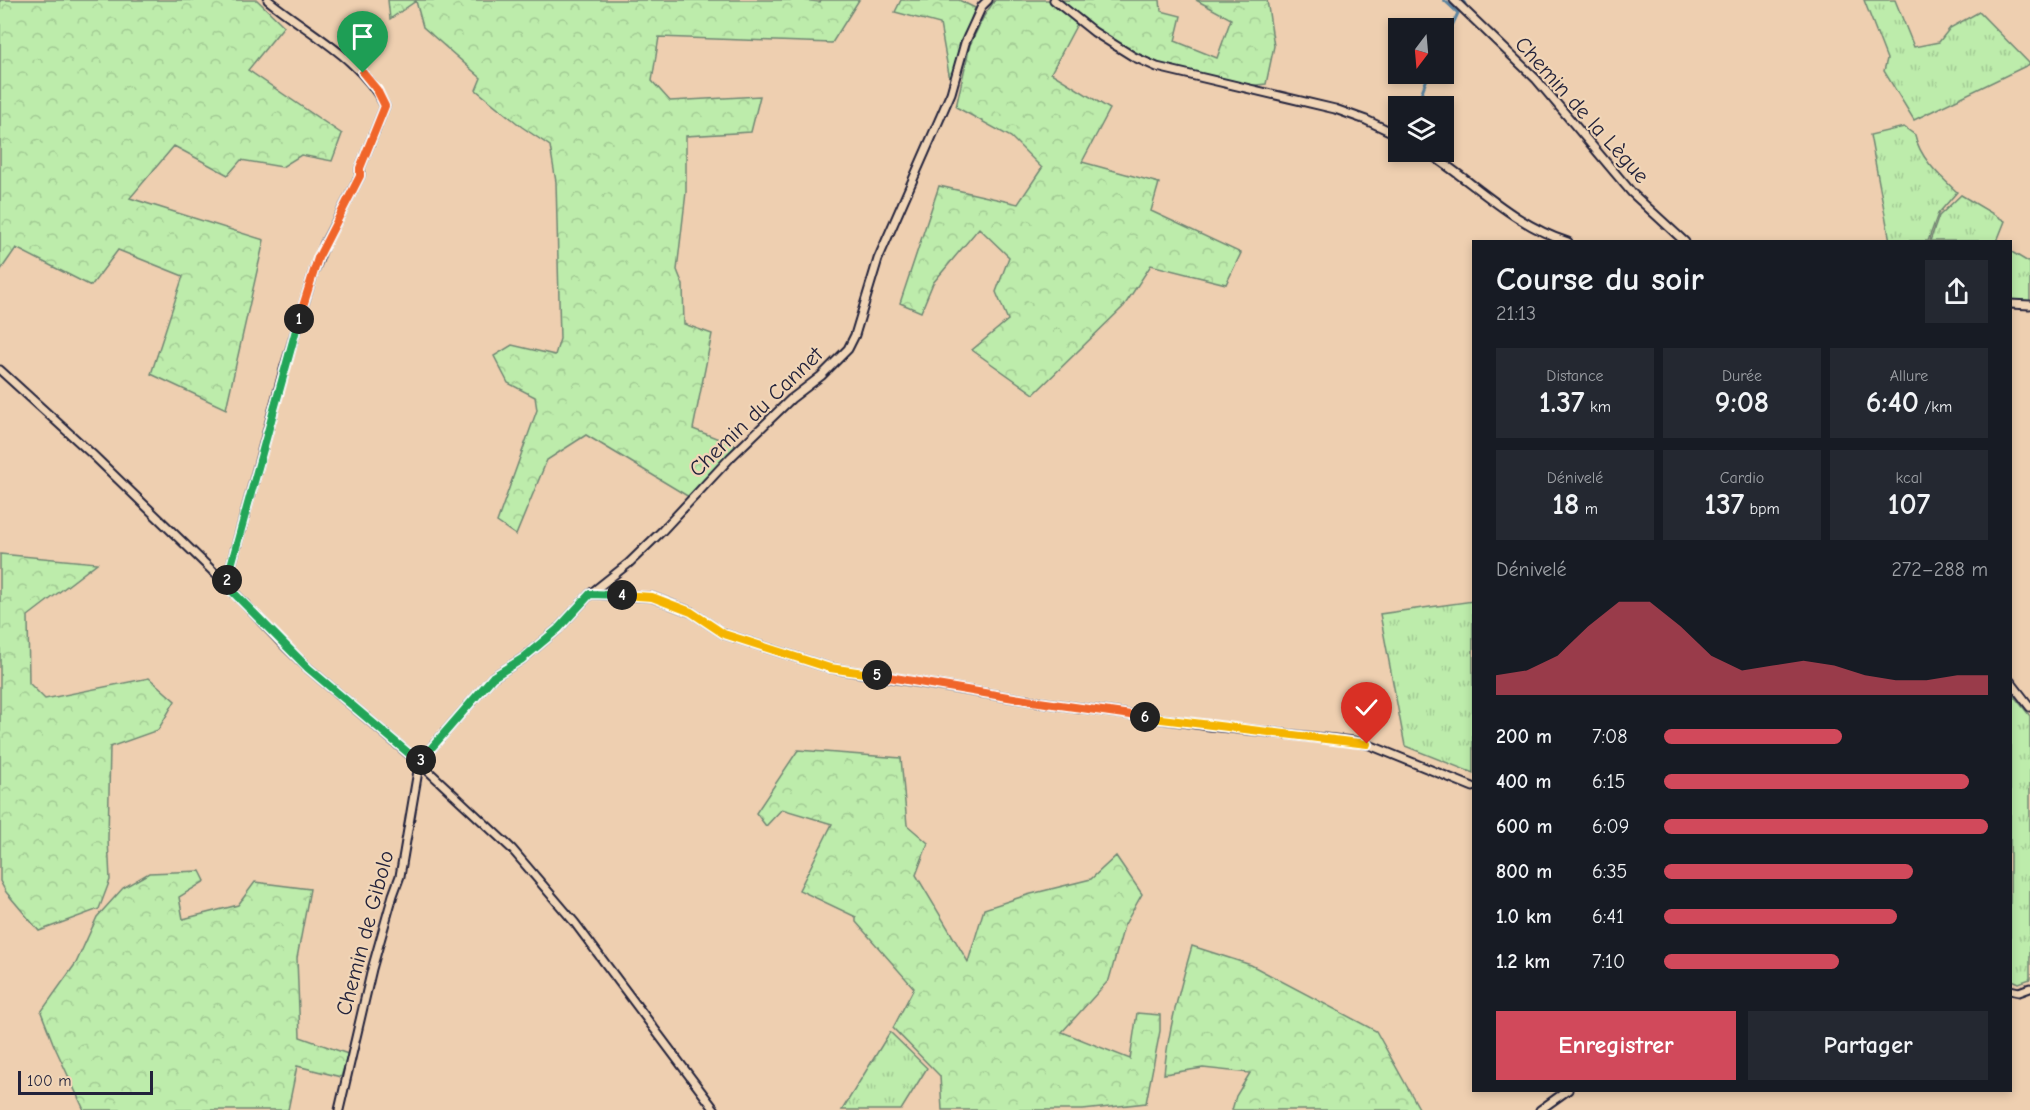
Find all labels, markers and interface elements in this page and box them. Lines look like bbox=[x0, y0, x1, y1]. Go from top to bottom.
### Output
pin bbox=[337, 11, 388, 73]
north arrow bbox=[1388, 18, 1454, 84]
map controls bbox=[1388, 18, 1454, 162]
icon: arrive bbox=[346, 20, 379, 53]
street label: Chemin de la Lègue bbox=[1509, 31, 1655, 189]
button: layers bbox=[1388, 96, 1454, 162]
text: Course du soir bbox=[1496, 260, 1704, 298]
button: share bbox=[1925, 260, 1988, 323]
text: 21:13 bbox=[1496, 302, 1536, 325]
pin: 1 bbox=[284, 304, 314, 334]
text: 1 bbox=[296, 310, 302, 328]
street label: Chemin du Cannet bbox=[684, 341, 829, 482]
text: Distance bbox=[1546, 367, 1604, 385]
text: Durée bbox=[1722, 367, 1762, 385]
text: Allure bbox=[1890, 367, 1928, 385]
text: 1.37 bbox=[1539, 385, 1585, 420]
text: 9:08 bbox=[1715, 385, 1769, 420]
text: 6:40 bbox=[1866, 385, 1919, 420]
text: km bbox=[1585, 398, 1611, 416]
text: /km bbox=[1919, 398, 1952, 416]
text: Dénivelé bbox=[1547, 469, 1603, 487]
text: Cardio bbox=[1720, 469, 1764, 487]
text: kcal bbox=[1896, 469, 1922, 487]
text: 18 bbox=[1552, 487, 1579, 522]
text: 137 bbox=[1704, 487, 1744, 522]
text: 107 bbox=[1888, 487, 1930, 522]
text: m bbox=[1579, 500, 1598, 518]
text: bpm bbox=[1744, 500, 1780, 518]
text: Dénivelé bbox=[1496, 558, 1567, 581]
text: 272–288 m bbox=[1891, 558, 1988, 581]
pin: 2 bbox=[212, 565, 242, 595]
text: 2 bbox=[223, 571, 231, 589]
pin: 4 bbox=[607, 580, 637, 610]
text: 4 bbox=[618, 586, 626, 604]
pin: 5 bbox=[862, 660, 892, 690]
text: 5 bbox=[873, 666, 881, 684]
pin bbox=[1341, 682, 1392, 744]
icon: check bbox=[1350, 691, 1383, 724]
pin: 6 bbox=[1130, 702, 1160, 732]
text: 6 bbox=[1141, 708, 1149, 726]
text: 200 m bbox=[1496, 725, 1552, 748]
text: 7:08 bbox=[1592, 725, 1628, 748]
pin: 3 bbox=[406, 745, 436, 775]
text: 3 bbox=[417, 751, 425, 769]
text: 400 m bbox=[1496, 770, 1551, 793]
text: 6:15 bbox=[1592, 770, 1625, 793]
text: 600 m bbox=[1496, 815, 1552, 838]
text: 6:09 bbox=[1592, 815, 1629, 838]
street label: Chemin de Gibolo bbox=[330, 848, 400, 1018]
text: 800 m bbox=[1496, 860, 1552, 883]
text: 6:35 bbox=[1592, 860, 1627, 883]
text: 1.0 km bbox=[1496, 905, 1552, 928]
text: 6:41 bbox=[1592, 905, 1624, 928]
text: 1.2 km bbox=[1496, 950, 1550, 973]
text: 7:10 bbox=[1592, 950, 1625, 973]
button: Enregistrer bbox=[1496, 1011, 1736, 1080]
button: Partager bbox=[1748, 1011, 1988, 1080]
scale bar bbox=[18, 1068, 153, 1096]
text: 100 m bbox=[27, 1072, 71, 1090]

